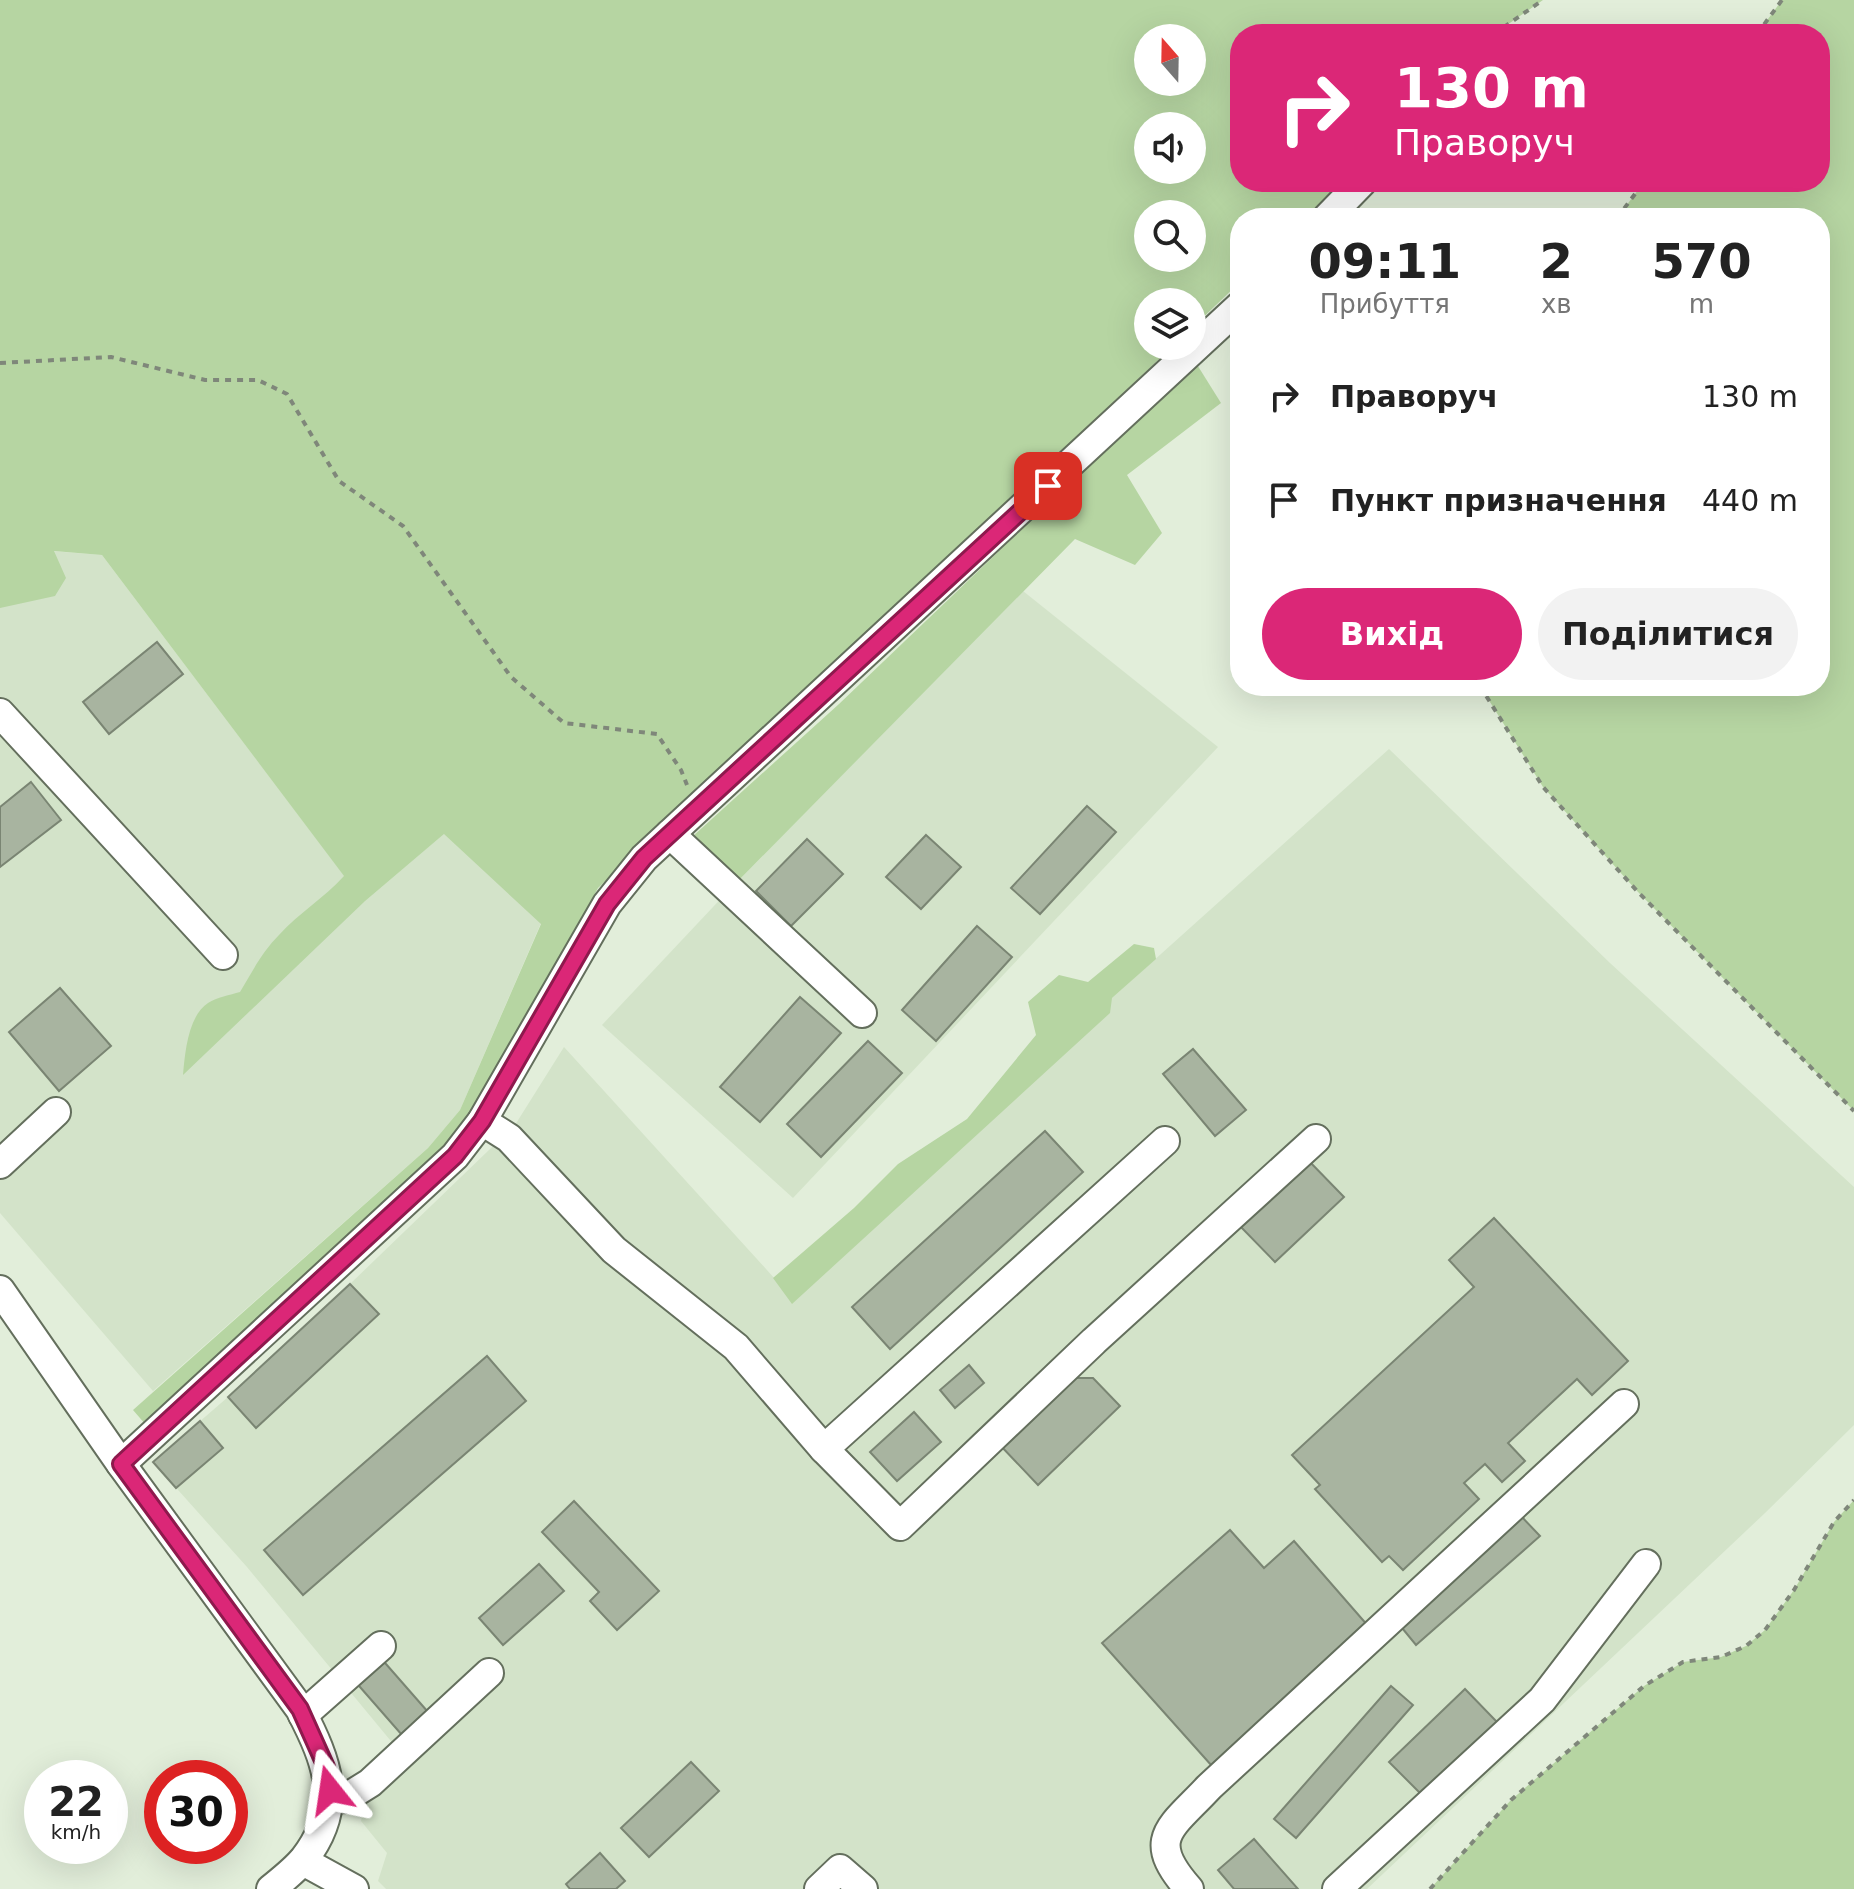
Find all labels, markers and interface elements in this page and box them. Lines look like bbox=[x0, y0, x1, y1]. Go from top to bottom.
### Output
north arrow bbox=[1134, 24, 1206, 96]
map controls bbox=[1134, 24, 1206, 360]
text: 130 m bbox=[1394, 55, 1589, 120]
icon: right bbox=[1262, 56, 1366, 160]
button: sound bbox=[1134, 112, 1206, 184]
text: Праворуч bbox=[1394, 122, 1575, 163]
button: search bbox=[1134, 200, 1206, 272]
text: 09:11 bbox=[1308, 233, 1461, 289]
text: 2 bbox=[1540, 233, 1573, 289]
text: 570 bbox=[1651, 233, 1752, 289]
button: layers bbox=[1134, 288, 1206, 360]
text: Прибуття bbox=[1320, 289, 1450, 319]
text: хв bbox=[1541, 289, 1572, 319]
text: m bbox=[1689, 289, 1714, 319]
icon: right bbox=[1262, 374, 1306, 418]
text: Праворуч bbox=[1330, 379, 1498, 414]
text: 130 m bbox=[1702, 379, 1798, 414]
pin bbox=[1014, 452, 1082, 520]
icon: arrive bbox=[1026, 464, 1070, 508]
icon: arrive bbox=[1262, 478, 1306, 522]
text: Пункт призначення bbox=[1330, 483, 1667, 518]
text: 440 m bbox=[1702, 483, 1798, 518]
button: Вихід bbox=[1262, 588, 1522, 680]
button: Поділитися bbox=[1538, 588, 1798, 680]
position arrow bbox=[288, 1748, 372, 1832]
speed limit sign: 30 bbox=[144, 1760, 248, 1864]
text: 22 bbox=[48, 1779, 104, 1825]
text: km/h bbox=[51, 1820, 101, 1844]

